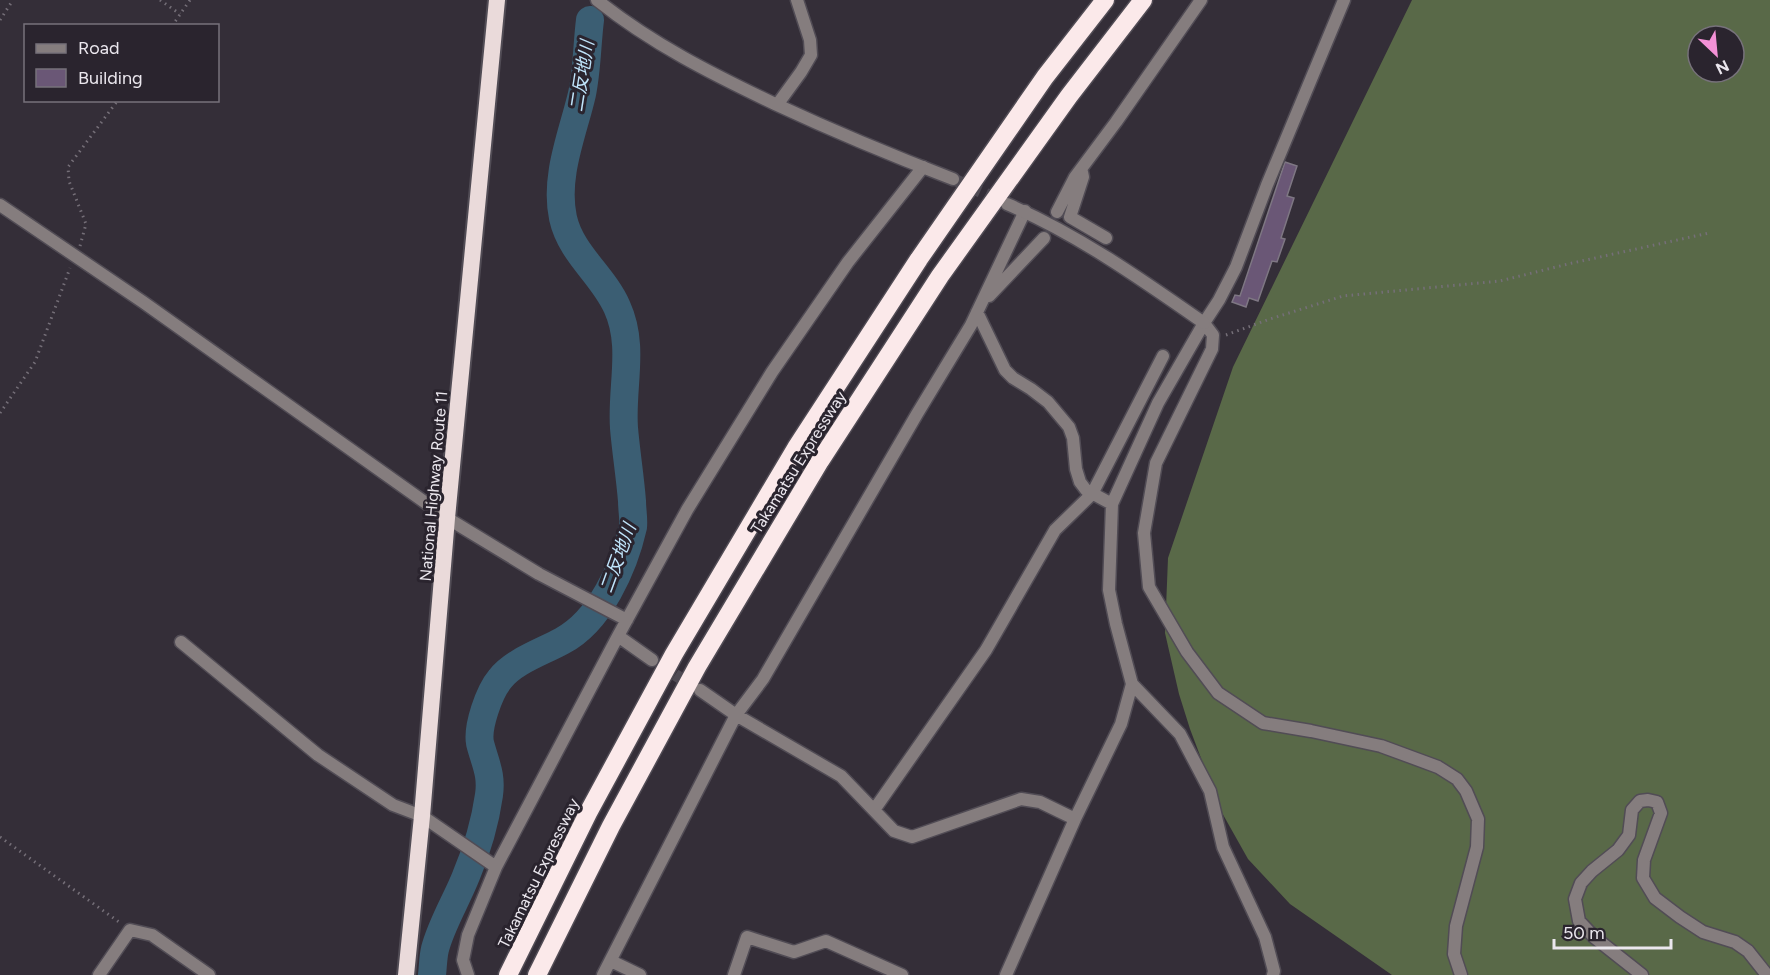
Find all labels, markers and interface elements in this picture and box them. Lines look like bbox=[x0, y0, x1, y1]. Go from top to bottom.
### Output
legend bbox=[24, 24, 219, 102]
north arrow bbox=[1686, 24, 1746, 84]
text: Road bbox=[78, 37, 119, 59]
water label: 二反地川 bbox=[566, 37, 599, 113]
text: N bbox=[1713, 56, 1732, 78]
text: Building bbox=[78, 67, 143, 89]
street label: Takamatsu Expressway bbox=[747, 387, 850, 537]
street label: National Highway Route 11 bbox=[416, 390, 451, 582]
water label: 二反地川 bbox=[595, 519, 641, 596]
street label: Takamatsu Expressway bbox=[494, 795, 583, 951]
scale bar bbox=[1554, 912, 1671, 950]
text: 50 m bbox=[1563, 922, 1605, 944]

